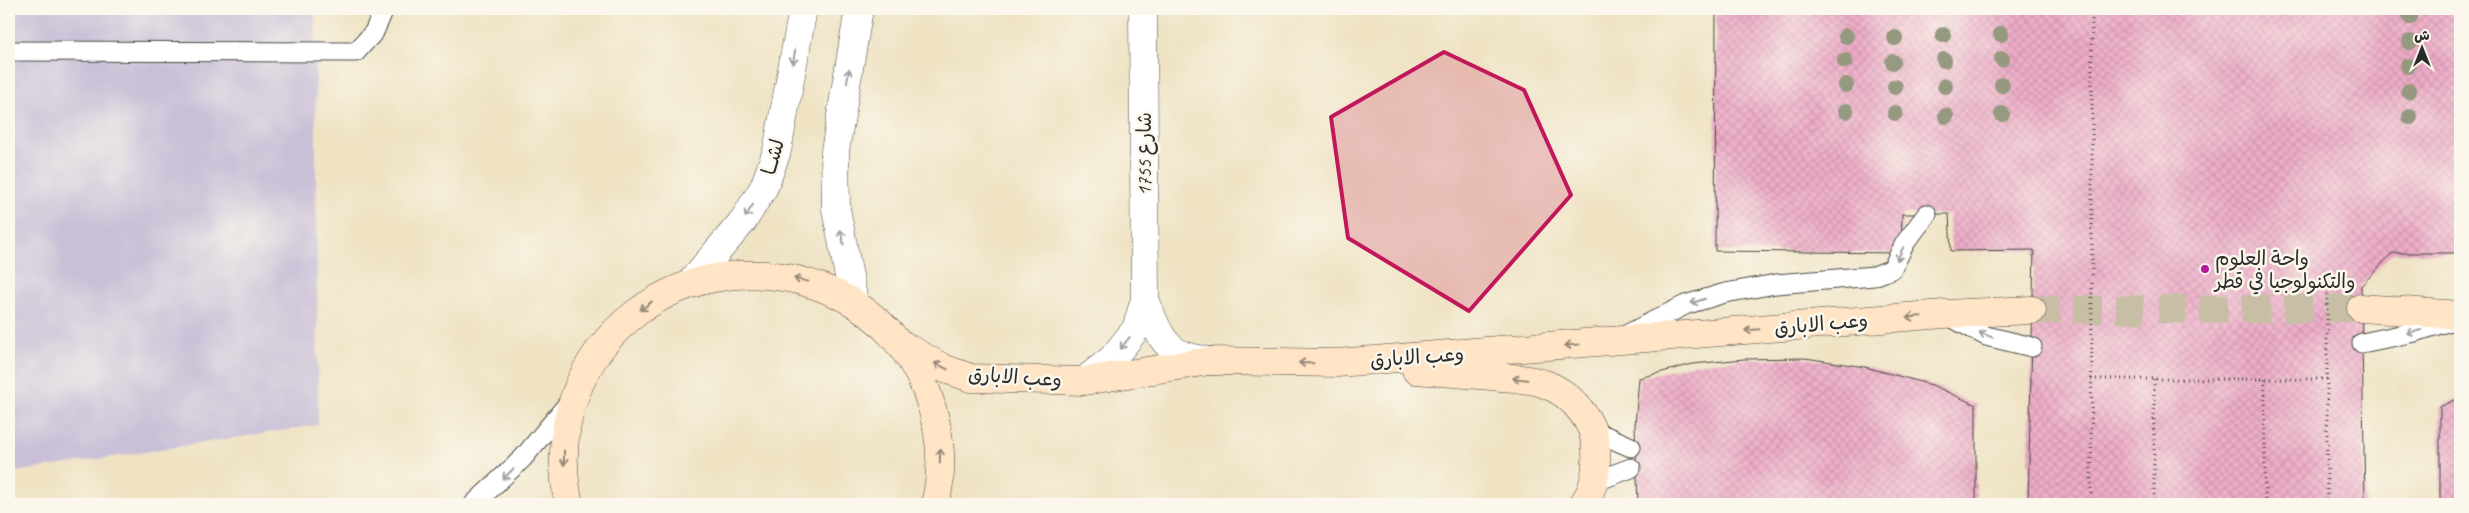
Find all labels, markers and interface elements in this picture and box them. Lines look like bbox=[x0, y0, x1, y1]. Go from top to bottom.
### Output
north arrow bbox=[2396, 22, 2446, 72]
text: ش bbox=[2414, 27, 2430, 44]
one-way arrow bbox=[788, 48, 798, 64]
one-way arrow bbox=[843, 68, 853, 84]
street label: شارع 1755 bbox=[1132, 112, 1158, 196]
street label: لشــا bbox=[756, 136, 790, 178]
one-way arrow bbox=[744, 204, 754, 218]
one-way arrow bbox=[837, 229, 846, 245]
one-way arrow bbox=[1895, 246, 1905, 261]
place label: واحة العلوم والتكنولوجيا في قطر bbox=[2213, 246, 2355, 295]
marker: واحة العلوم والتكنولوجيا في قطر bbox=[2199, 263, 2211, 275]
one-way arrow bbox=[793, 275, 809, 284]
one-way arrow bbox=[1691, 297, 1706, 306]
one-way arrow bbox=[639, 301, 653, 311]
street label: وعب الابارق bbox=[1773, 307, 1869, 341]
one-way arrow bbox=[1906, 312, 1922, 321]
one-way arrow bbox=[1744, 325, 1760, 335]
one-way arrow bbox=[2406, 328, 2422, 337]
one-way arrow bbox=[1979, 330, 1994, 339]
one-way arrow bbox=[1120, 336, 1130, 350]
one-way arrow bbox=[1565, 340, 1581, 349]
street label: وعب الابارق bbox=[1369, 341, 1465, 373]
one-way arrow bbox=[1298, 358, 1314, 367]
one-way arrow bbox=[934, 361, 949, 370]
street label: وعب الابارق bbox=[967, 361, 1063, 393]
one-way arrow bbox=[1512, 374, 1528, 384]
one-way arrow bbox=[935, 448, 945, 464]
one-way arrow bbox=[559, 450, 569, 466]
one-way arrow bbox=[501, 468, 514, 480]

